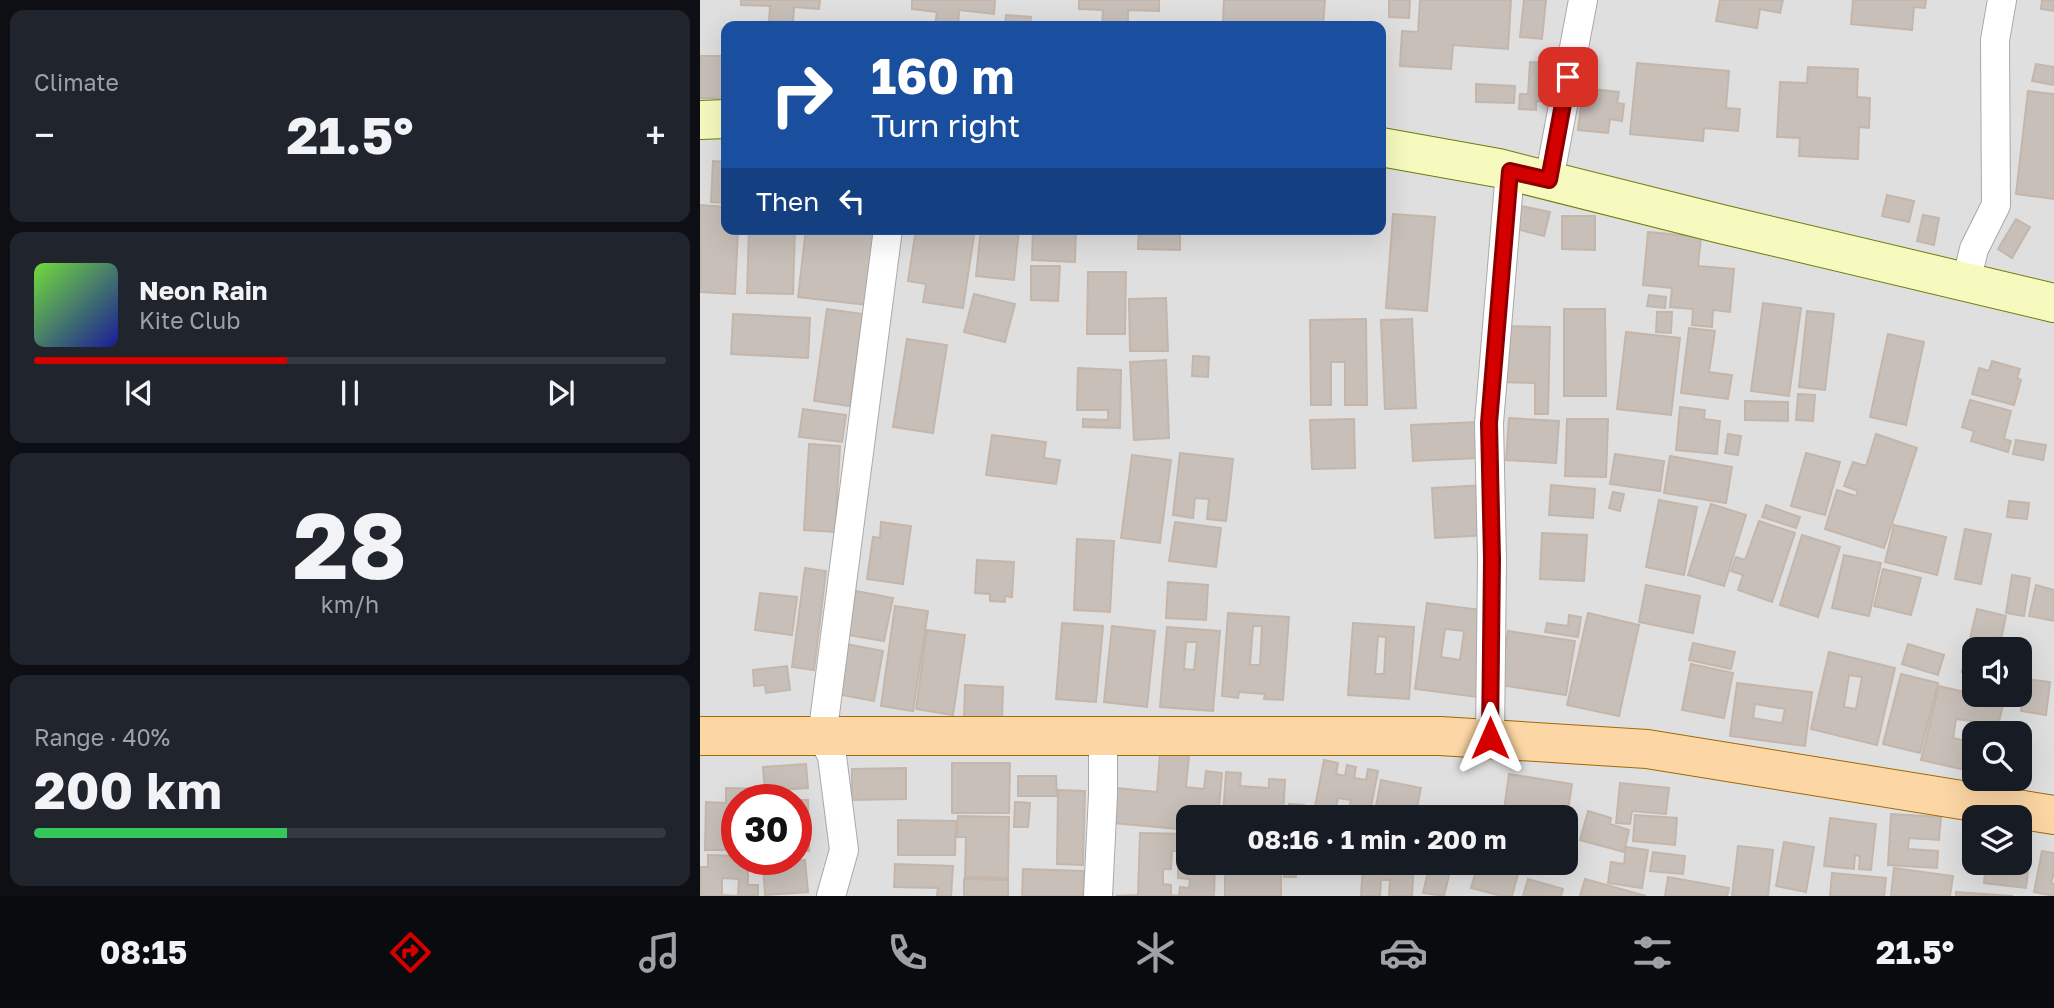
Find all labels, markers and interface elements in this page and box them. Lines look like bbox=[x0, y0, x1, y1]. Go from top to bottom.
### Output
text: 160 m bbox=[871, 46, 1014, 105]
pin bbox=[1538, 47, 1598, 107]
icon: right bbox=[756, 49, 847, 140]
icon: arrive bbox=[1549, 58, 1587, 96]
text: Climate bbox=[34, 68, 119, 96]
text: 21.5° bbox=[286, 103, 414, 165]
text: Turn right bbox=[871, 106, 1020, 144]
text: − bbox=[34, 112, 55, 157]
text: + bbox=[645, 112, 666, 157]
icon: left bbox=[833, 182, 871, 220]
text: Then bbox=[756, 186, 819, 217]
text: Neon Rain bbox=[139, 275, 268, 306]
text: Kite Club bbox=[139, 306, 240, 334]
icon: previous bbox=[120, 374, 158, 412]
icon: pause bbox=[331, 374, 369, 412]
icon: next bbox=[542, 374, 580, 412]
text: 28 bbox=[293, 490, 407, 599]
text: km/h bbox=[321, 590, 379, 618]
map controls bbox=[1962, 637, 2032, 875]
button: sound bbox=[1962, 637, 2032, 707]
position arrow bbox=[1453, 701, 1527, 775]
button: search bbox=[1962, 721, 2032, 791]
text: Range · 40% bbox=[34, 723, 170, 751]
text: 200 km bbox=[34, 758, 222, 820]
speed limit sign: 30 bbox=[721, 784, 812, 875]
button: layers bbox=[1962, 805, 2032, 875]
text: 08:16 · 1 min · 200 m bbox=[1248, 824, 1506, 855]
icon: directions bbox=[386, 928, 435, 977]
icon: music bbox=[635, 928, 684, 977]
icon: phone bbox=[883, 928, 932, 977]
icon: climate bbox=[1131, 928, 1180, 977]
icon: car bbox=[1379, 928, 1428, 977]
icon: filters bbox=[1628, 928, 1677, 977]
text: 08:15 bbox=[100, 933, 187, 971]
text: 21.5° bbox=[1876, 933, 1954, 971]

